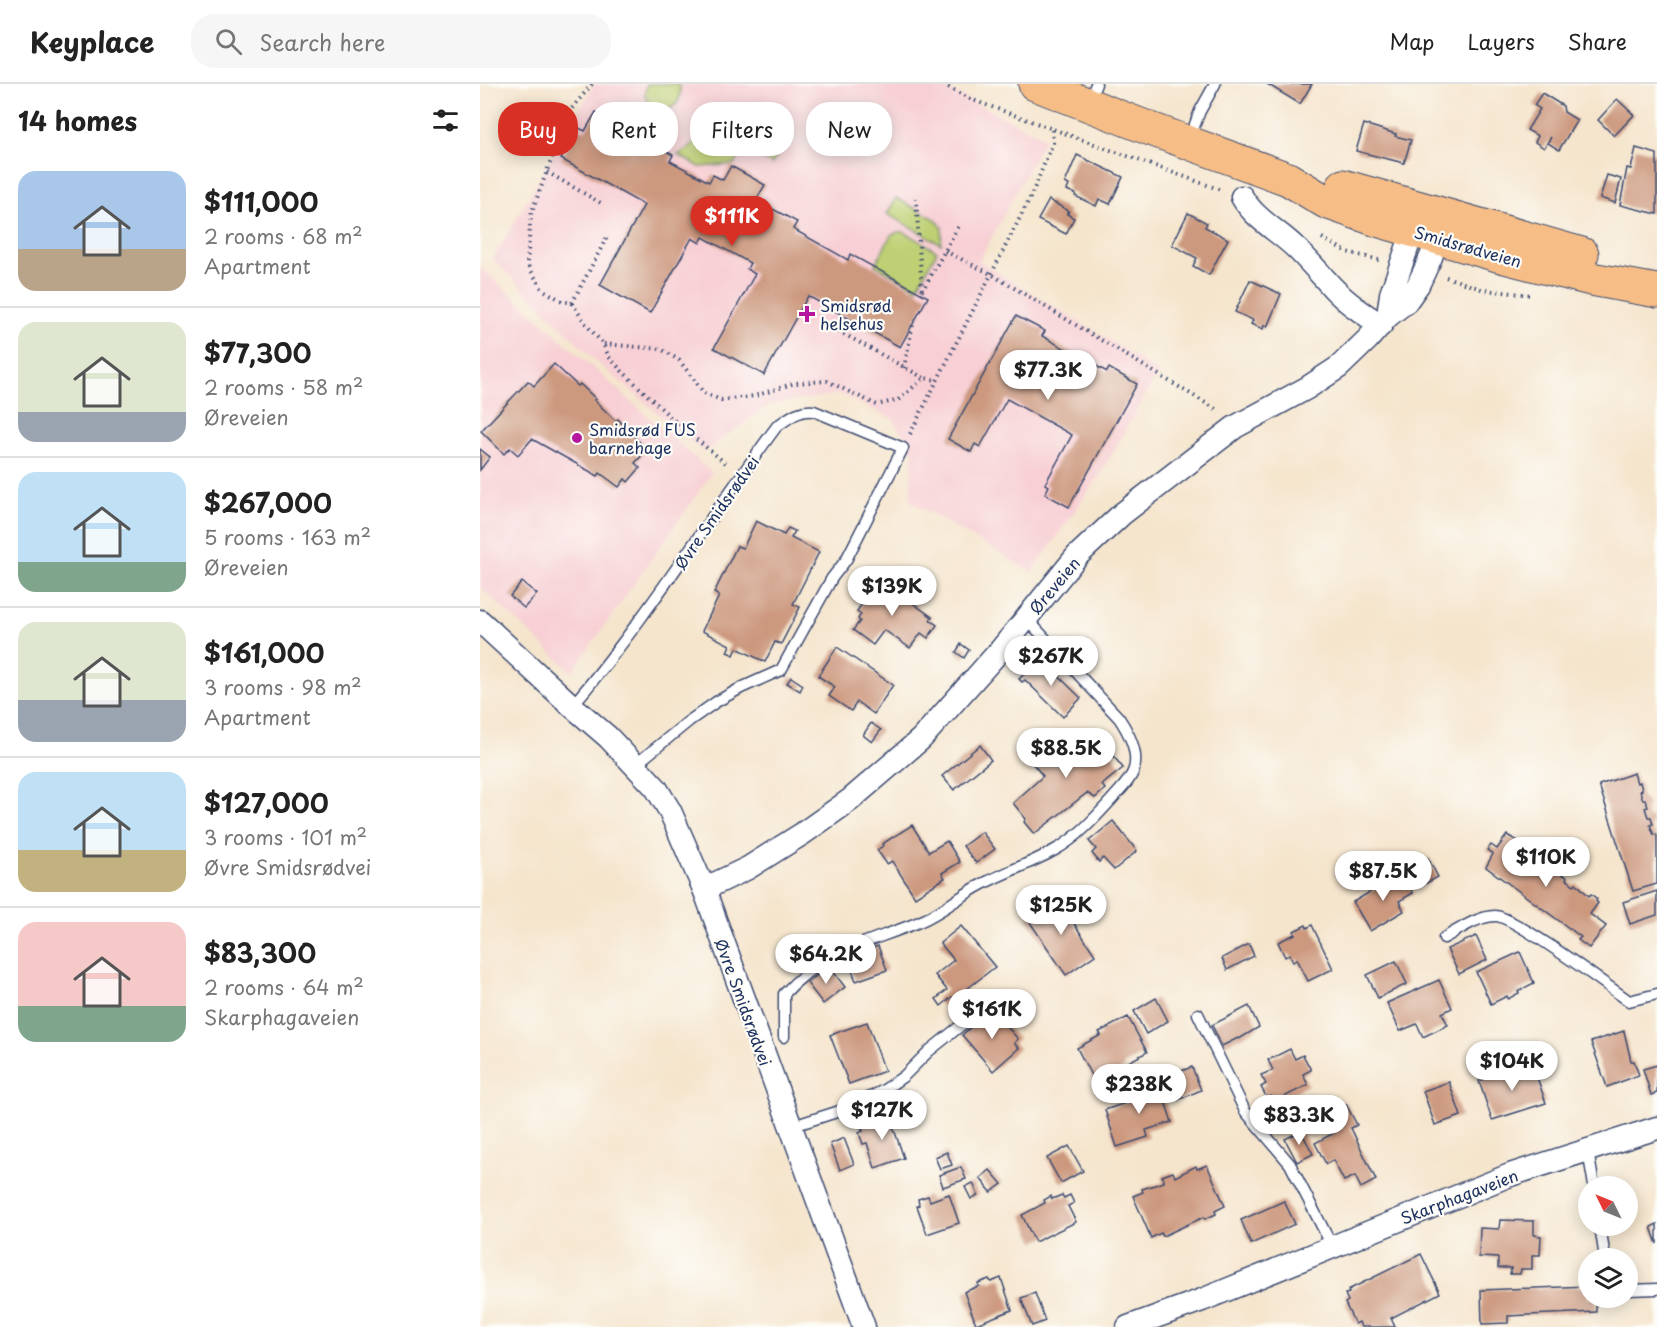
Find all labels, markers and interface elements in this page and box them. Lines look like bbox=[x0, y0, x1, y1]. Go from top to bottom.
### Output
search box bbox=[191, 14, 611, 68]
text: Keyplace bbox=[30, 20, 155, 63]
icon: search bbox=[212, 25, 245, 58]
text: Search here bbox=[260, 25, 385, 58]
text: Map bbox=[1390, 25, 1434, 57]
text: Layers bbox=[1467, 25, 1535, 57]
text: Share bbox=[1568, 25, 1627, 57]
text: 14 homes bbox=[18, 101, 137, 140]
chip: Buy bbox=[498, 102, 578, 156]
chip: Rent bbox=[590, 102, 678, 156]
chip: Filters bbox=[690, 102, 794, 156]
chip: New bbox=[806, 102, 892, 156]
icon: filters bbox=[429, 104, 462, 137]
text: $111,000 bbox=[204, 182, 318, 221]
icon: home bbox=[66, 195, 138, 267]
pin: $111K bbox=[690, 196, 774, 247]
text: $111K bbox=[704, 200, 760, 230]
street label: Smidsrødveien bbox=[1412, 219, 1524, 273]
text: 2 rooms · 68 m² bbox=[204, 221, 363, 251]
text: Apartment bbox=[204, 251, 311, 281]
place label: Smidsrød helsehus bbox=[820, 293, 892, 335]
marker: Smidsrød helsehus bbox=[798, 305, 816, 323]
text: $77,300 bbox=[204, 333, 312, 372]
icon: home bbox=[66, 346, 138, 418]
pin: $77.3K bbox=[999, 350, 1097, 401]
text: $77.3K bbox=[1014, 354, 1082, 384]
text: 2 rooms · 58 m² bbox=[204, 372, 363, 402]
text: Øreveien bbox=[204, 402, 289, 432]
place label: Smidsrød FUS barnehage bbox=[589, 417, 696, 459]
marker: Smidsrød FUS barnehage bbox=[570, 431, 584, 445]
street label: Øvre Smidsrødvei bbox=[668, 450, 764, 574]
text: $267,000 bbox=[204, 483, 332, 522]
icon: home bbox=[66, 496, 138, 568]
text: 5 rooms · 163 m² bbox=[204, 522, 371, 552]
street label: Øreveien bbox=[1023, 551, 1085, 619]
text: Øreveien bbox=[204, 552, 289, 582]
pin: $139K bbox=[850, 566, 934, 617]
text: $139K bbox=[862, 570, 922, 600]
text: $161,000 bbox=[204, 633, 324, 672]
pin: $267K bbox=[1009, 636, 1093, 687]
text: $267K bbox=[1018, 640, 1084, 670]
icon: home bbox=[66, 646, 138, 718]
text: 3 rooms · 98 m² bbox=[204, 672, 362, 702]
text: Apartment bbox=[204, 702, 311, 732]
pin: $88.5K bbox=[1017, 728, 1115, 779]
text: $88.5K bbox=[1030, 732, 1102, 762]
text: $127,000 bbox=[204, 783, 329, 822]
icon: home bbox=[66, 796, 138, 868]
text: 3 rooms · 101 m² bbox=[204, 822, 367, 852]
pin: $110K bbox=[1504, 837, 1588, 888]
text: $110K bbox=[1516, 841, 1576, 871]
pin: $87.5K bbox=[1334, 851, 1432, 902]
text: Øvre Smidsrødvei bbox=[204, 852, 371, 882]
text: $87.5K bbox=[1349, 855, 1417, 885]
pin: $125K bbox=[1019, 885, 1103, 936]
text: $125K bbox=[1030, 889, 1092, 919]
text: $83,300 bbox=[204, 933, 316, 972]
pin: $64.2K bbox=[777, 934, 875, 985]
street label: Øvre Smidsrødvei bbox=[710, 935, 778, 1069]
text: $64.2K bbox=[789, 938, 863, 968]
icon: home bbox=[66, 946, 138, 1018]
text: 2 rooms · 64 m² bbox=[204, 972, 364, 1002]
pin: $161K bbox=[950, 989, 1034, 1040]
text: $161K bbox=[962, 993, 1022, 1023]
text: Skarphagaveien bbox=[204, 1002, 359, 1032]
pin: $104K bbox=[1470, 1041, 1554, 1092]
text: $104K bbox=[1480, 1045, 1544, 1075]
pin: $238K bbox=[1097, 1064, 1181, 1115]
text: $238K bbox=[1105, 1068, 1173, 1098]
pin: $127K bbox=[840, 1090, 924, 1141]
text: $127K bbox=[851, 1094, 913, 1124]
pin: $83.3K bbox=[1250, 1095, 1348, 1146]
text: $83.3K bbox=[1263, 1099, 1335, 1129]
street label: Skarphagaveien bbox=[1397, 1163, 1521, 1229]
north arrow bbox=[1578, 1176, 1638, 1236]
map controls bbox=[1578, 1176, 1638, 1308]
button: layers bbox=[1578, 1248, 1638, 1308]

